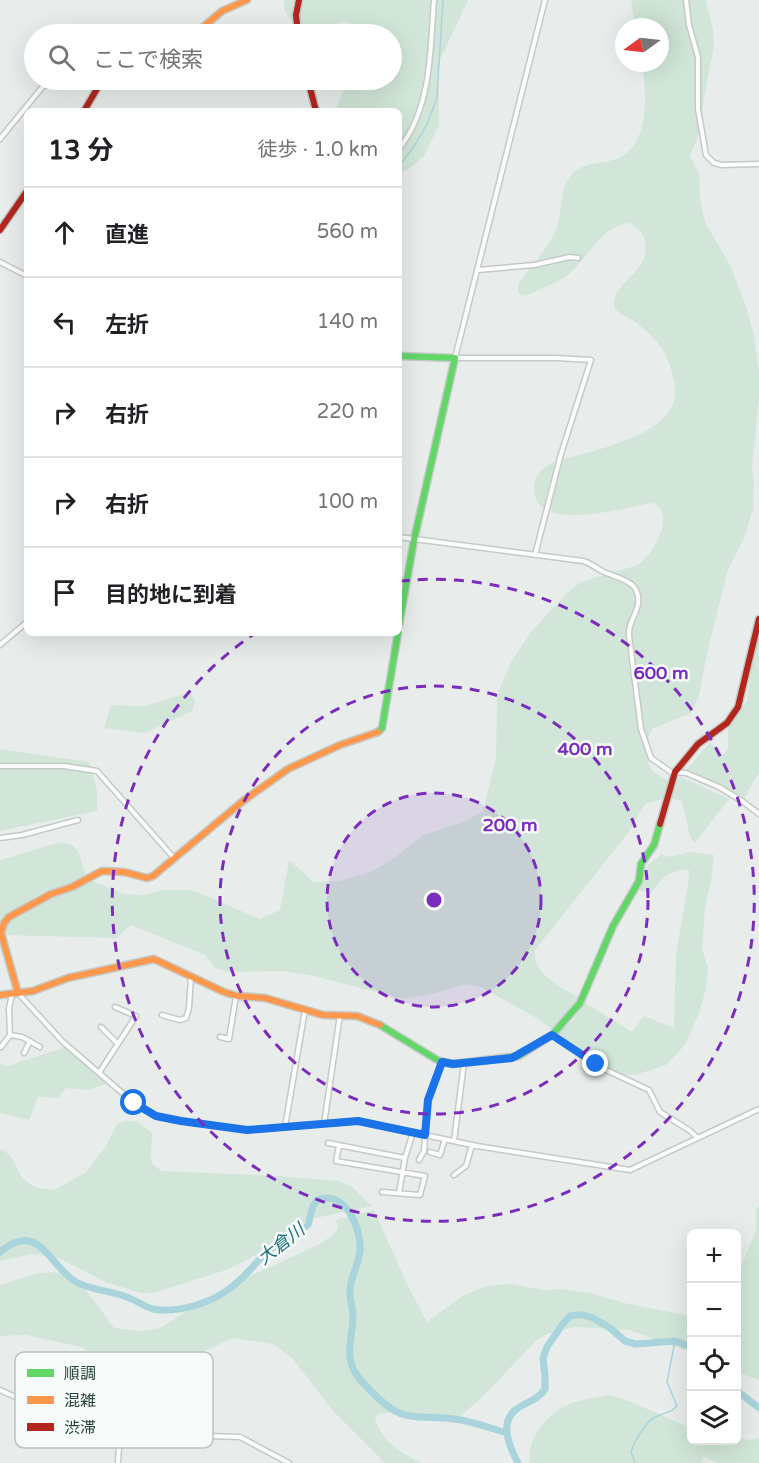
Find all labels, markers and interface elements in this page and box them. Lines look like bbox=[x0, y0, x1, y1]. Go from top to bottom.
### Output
north arrow bbox=[615, 18, 669, 72]
search box bbox=[24, 24, 402, 90]
icon: search bbox=[45, 41, 78, 74]
text: ここで検索 bbox=[93, 47, 203, 73]
text: 13 分 bbox=[48, 135, 113, 166]
text: 徒歩 · 1.0 km bbox=[258, 138, 378, 162]
icon: ahead bbox=[48, 216, 81, 249]
text: 560 m bbox=[317, 220, 378, 244]
text: 直進 bbox=[105, 222, 149, 248]
icon: left bbox=[48, 306, 81, 339]
text: 140 m bbox=[317, 310, 378, 334]
text: 左折 bbox=[105, 312, 149, 338]
icon: right bbox=[48, 396, 81, 429]
text: 220 m bbox=[317, 400, 378, 424]
text: 右折 bbox=[105, 402, 149, 428]
icon: right bbox=[48, 486, 81, 519]
text: 100 m bbox=[317, 490, 378, 514]
text: 右折 bbox=[105, 492, 149, 518]
icon: arrive bbox=[48, 576, 81, 609]
text: 目的地に到着 bbox=[105, 582, 237, 608]
text: 600 m bbox=[633, 662, 689, 684]
text: 400 m bbox=[557, 738, 613, 760]
text: 200 m bbox=[482, 814, 538, 836]
centre of rings bbox=[424, 890, 444, 910]
route end bbox=[582, 1050, 608, 1076]
route start bbox=[120, 1089, 146, 1115]
water label: 大倉川 bbox=[253, 1217, 311, 1269]
map controls bbox=[687, 1229, 741, 1445]
button: + bbox=[687, 1229, 741, 1283]
button: − bbox=[687, 1283, 741, 1337]
button: locate bbox=[687, 1337, 741, 1391]
legend bbox=[15, 1352, 213, 1448]
text: 順調 bbox=[64, 1364, 96, 1384]
text: 混雑 bbox=[64, 1391, 96, 1411]
button: layers bbox=[687, 1391, 741, 1445]
text: 渋滞 bbox=[64, 1418, 96, 1438]

